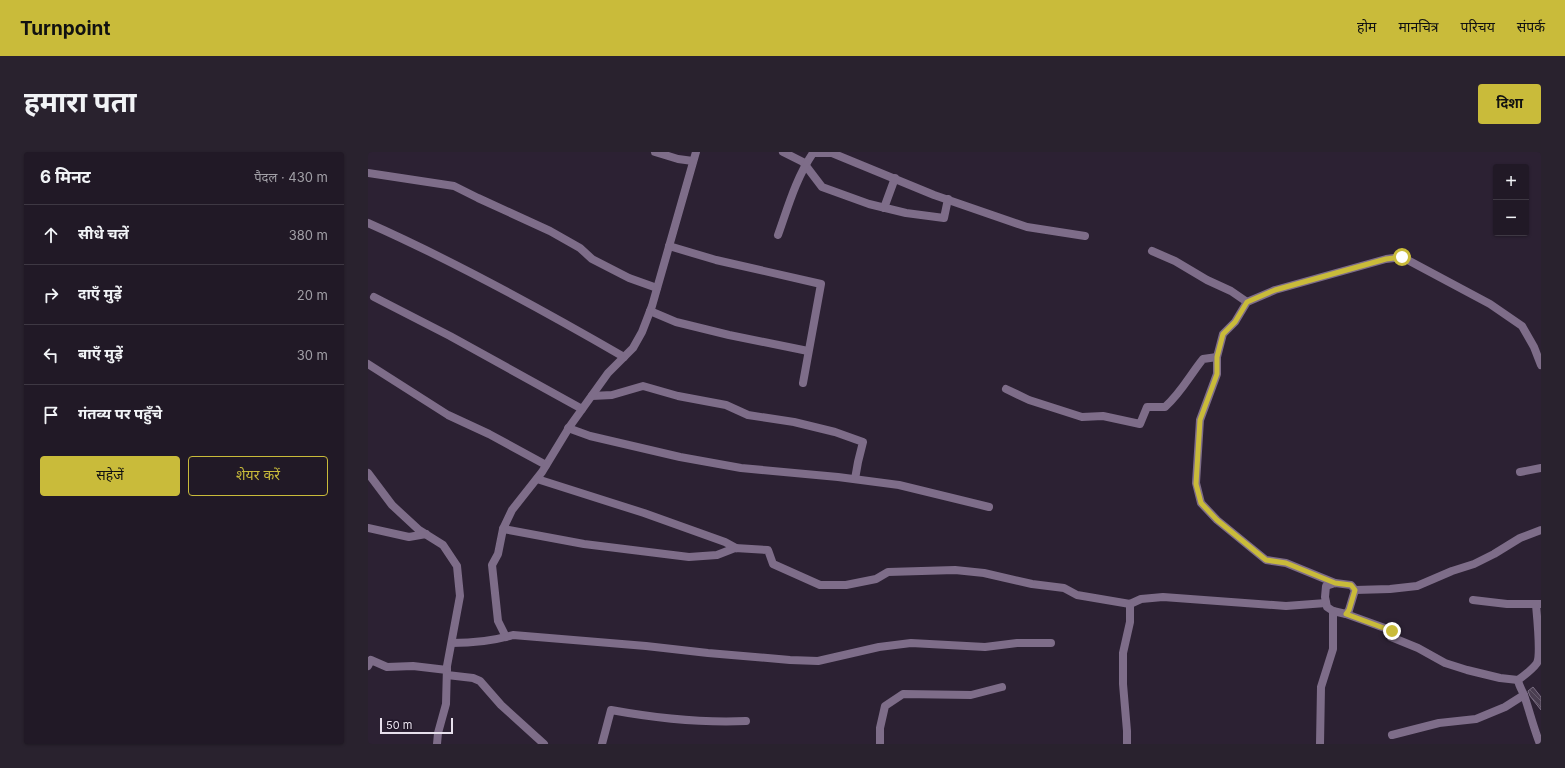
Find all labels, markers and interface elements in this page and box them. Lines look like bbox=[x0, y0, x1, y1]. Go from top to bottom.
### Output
text: Turnpoint bbox=[20, 17, 110, 40]
text: होम bbox=[1357, 18, 1376, 35]
text: मानचित्र bbox=[1398, 18, 1439, 35]
text: परिचय bbox=[1461, 18, 1495, 35]
text: संपर्क bbox=[1517, 18, 1545, 35]
button: दिशा bbox=[1478, 84, 1541, 124]
text: हमारा पता bbox=[24, 85, 136, 119]
map controls bbox=[1493, 164, 1529, 236]
button: + bbox=[1493, 164, 1529, 200]
text: 6 मिनट bbox=[40, 167, 91, 187]
text: पैदल · 430 m bbox=[254, 169, 328, 185]
button: − bbox=[1493, 200, 1529, 236]
icon: ahead bbox=[40, 224, 62, 246]
text: सीधे चलें bbox=[78, 224, 129, 243]
text: 380 m bbox=[289, 227, 328, 243]
route start bbox=[1393, 248, 1411, 266]
icon: right bbox=[40, 284, 62, 306]
text: दाएँ मुड़ें bbox=[78, 284, 122, 303]
text: 20 m bbox=[297, 287, 328, 303]
icon: left bbox=[40, 344, 62, 366]
text: बाएँ मुड़ें bbox=[78, 344, 123, 363]
text: 30 m bbox=[297, 347, 328, 363]
icon: arrive bbox=[40, 404, 62, 426]
text: गंतव्य पर पहुँचे bbox=[78, 404, 162, 423]
button: सहेजें bbox=[40, 456, 180, 496]
button: शेयर करें bbox=[188, 456, 328, 496]
route end bbox=[1383, 622, 1401, 640]
scale bar bbox=[380, 716, 453, 735]
text: 50 m bbox=[386, 718, 412, 732]

